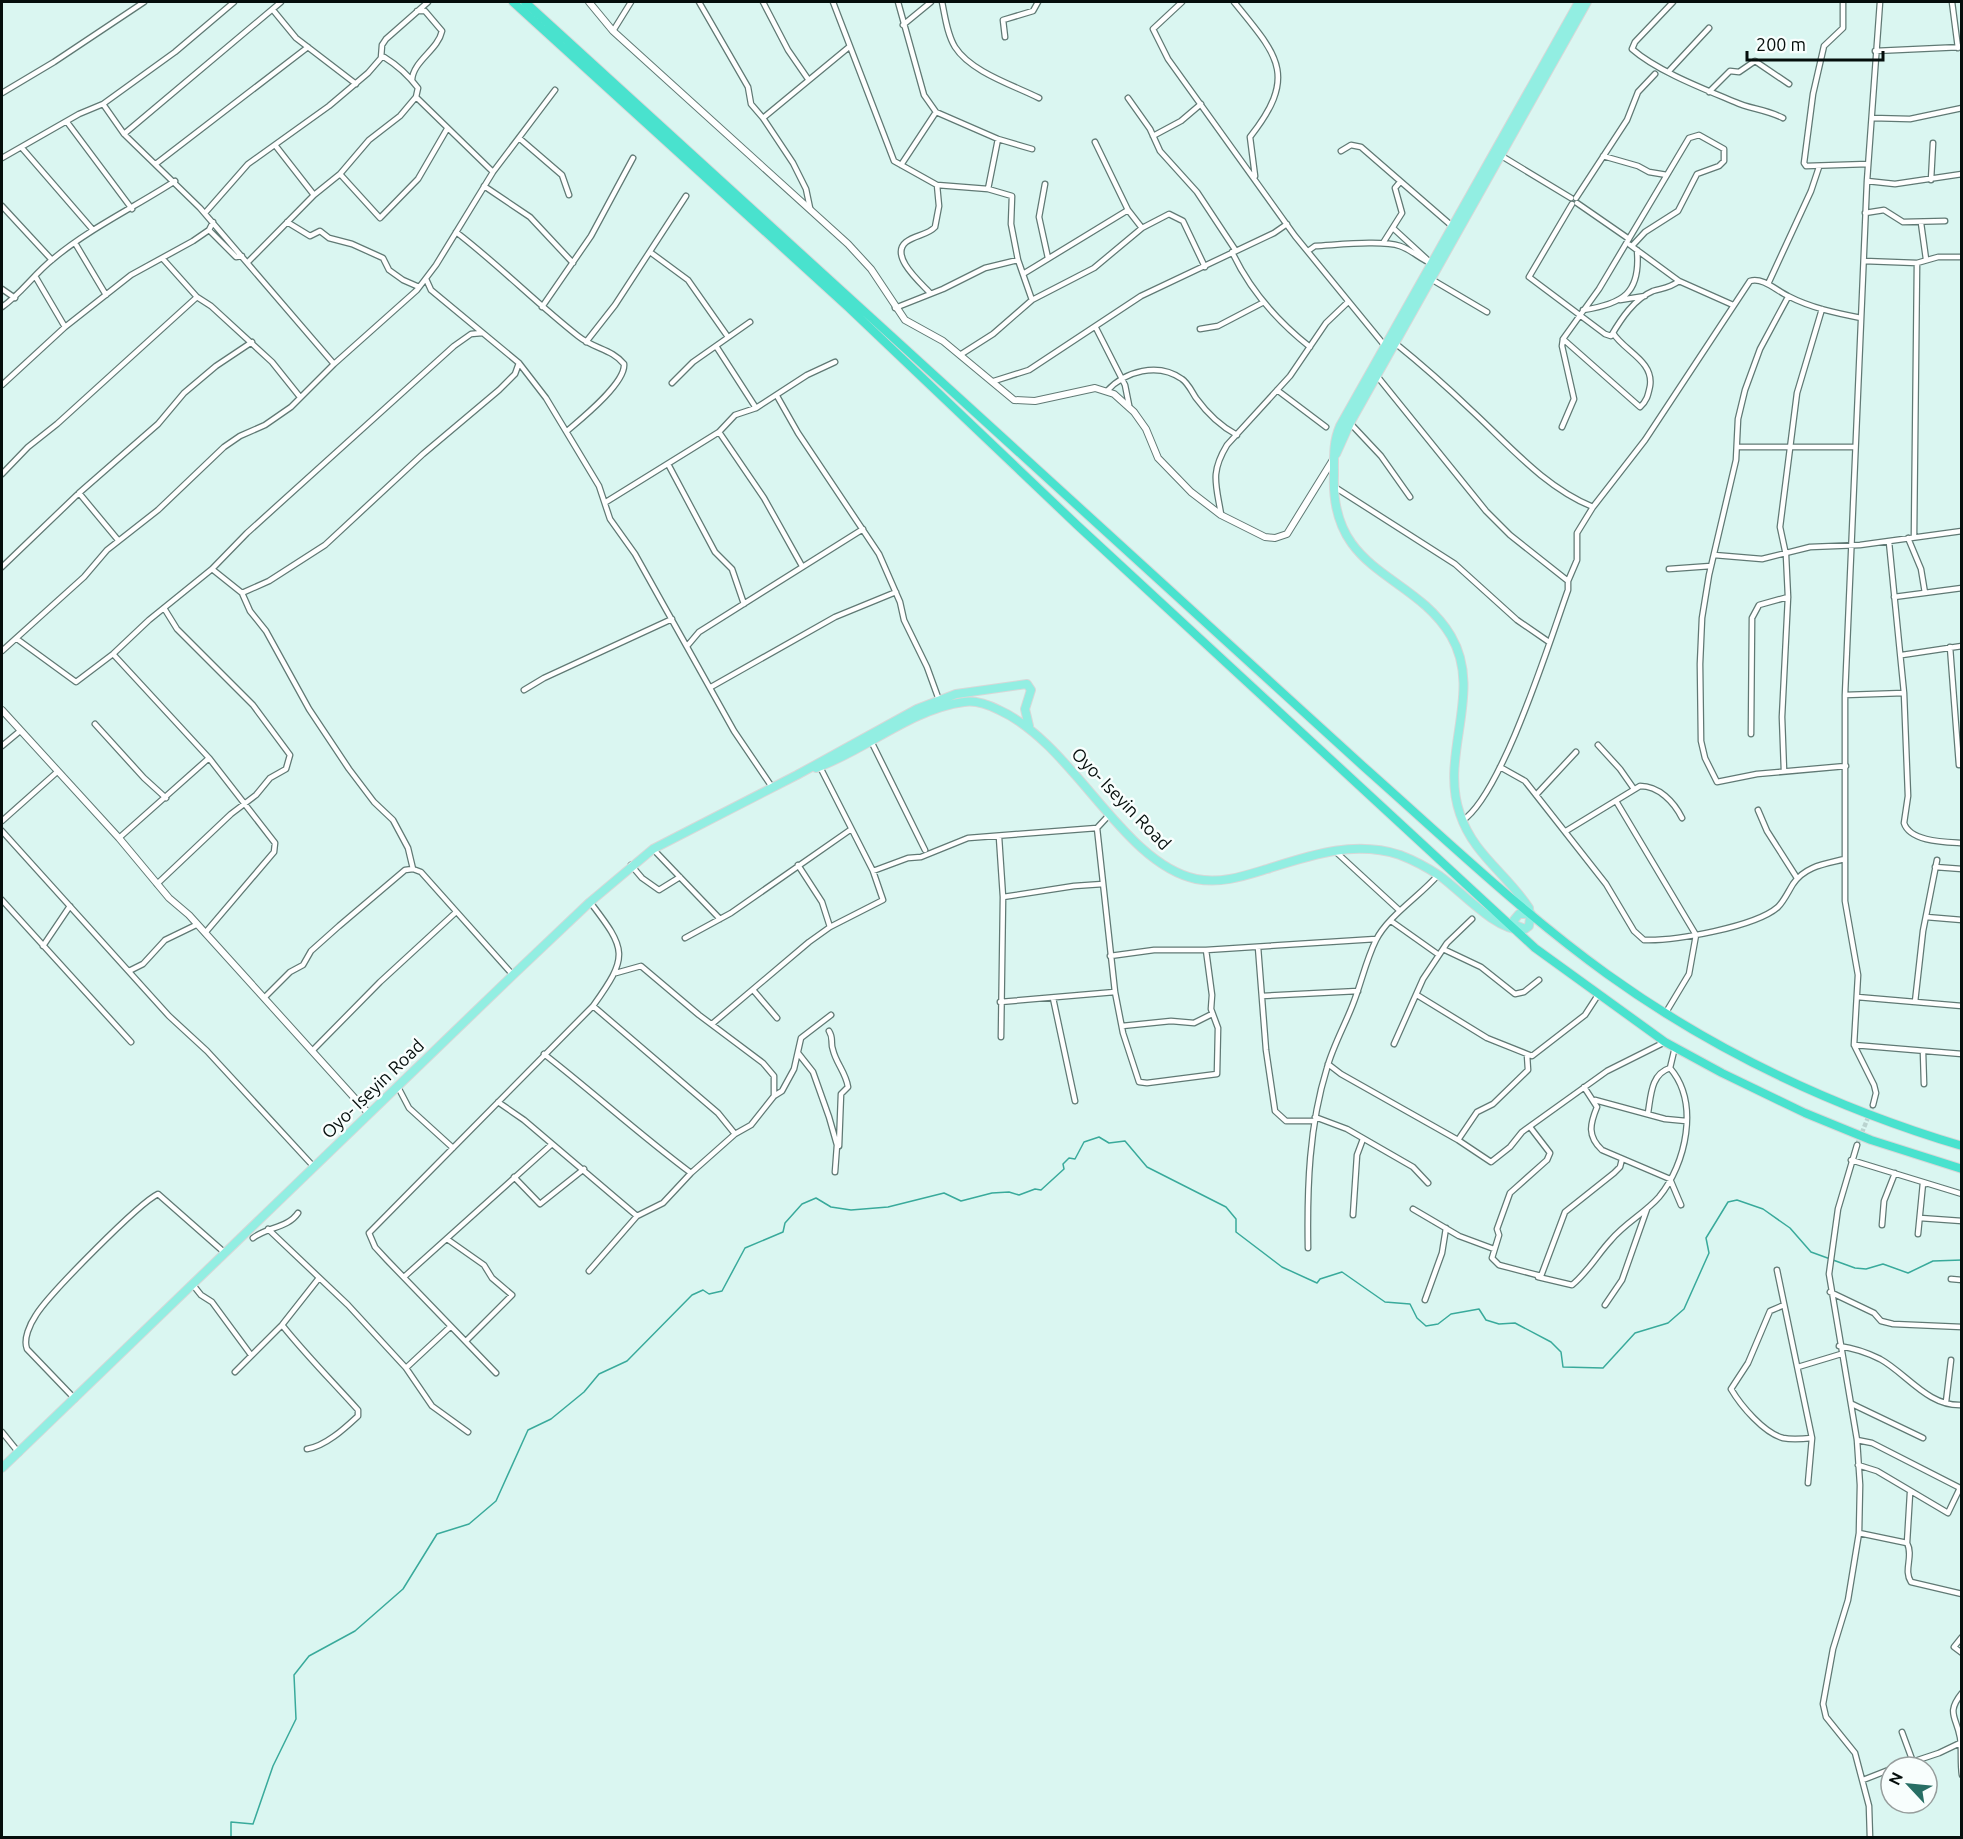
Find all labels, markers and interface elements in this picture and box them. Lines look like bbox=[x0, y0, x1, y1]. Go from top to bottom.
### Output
scale bar bbox=[1747, 24, 1884, 62]
text: 200 m bbox=[1756, 34, 1806, 54]
street label: Oyo- Iseyin Road bbox=[1068, 743, 1175, 853]
street label: Oyo- Iseyin Road bbox=[317, 1035, 427, 1142]
north arrow bbox=[1879, 1755, 1939, 1815]
text: N bbox=[1885, 1769, 1906, 1788]

